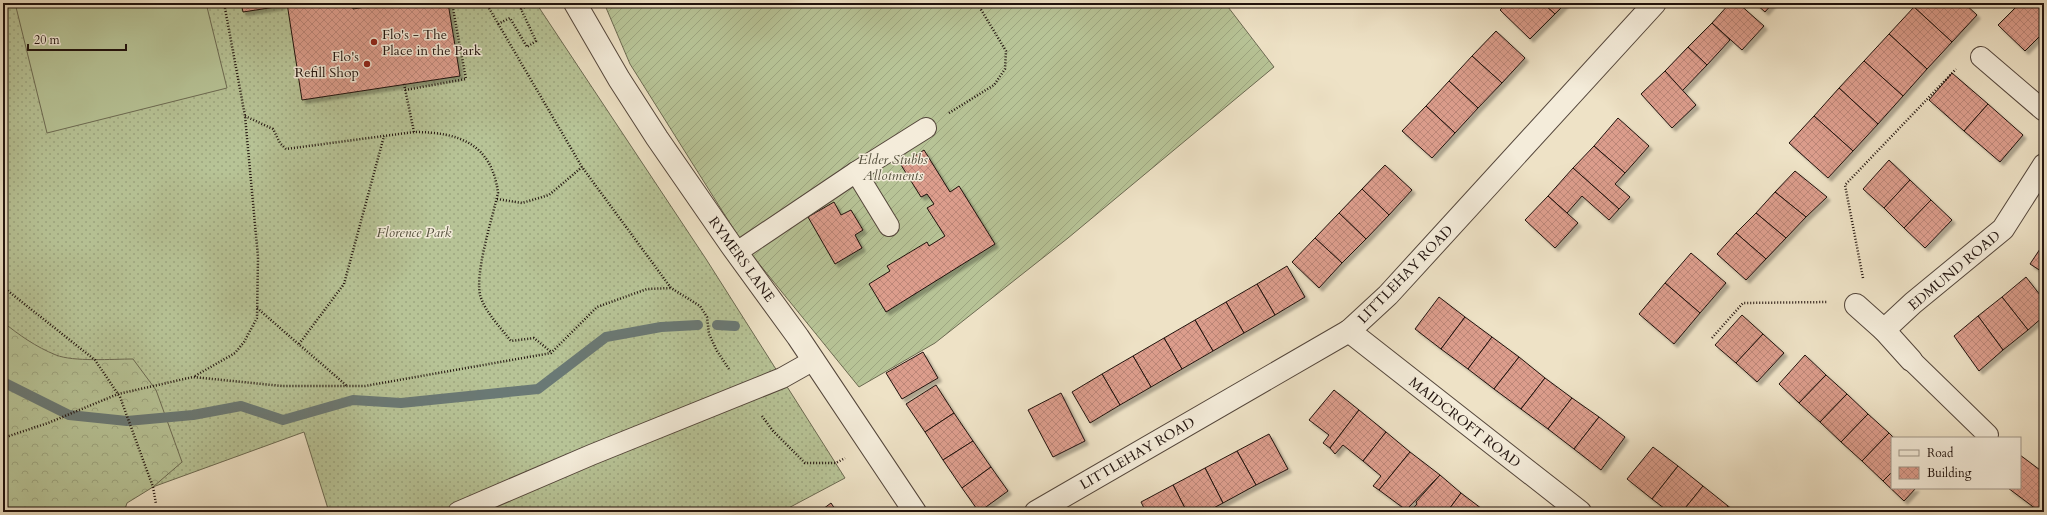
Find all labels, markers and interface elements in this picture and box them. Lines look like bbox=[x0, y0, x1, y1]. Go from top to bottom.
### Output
place label: Flo's - The Place in the Park bbox=[382, 25, 482, 60]
scale bar bbox=[28, 26, 126, 52]
text: 20 m bbox=[34, 32, 61, 48]
marker: Flo's - The Place in the Park bbox=[369, 37, 379, 47]
place label: Flo's Refill Shop bbox=[294, 47, 359, 82]
marker: Flo's Refill Shop bbox=[362, 59, 372, 69]
park label: Elder Stubbs Allotments bbox=[858, 150, 928, 185]
street label: RYMERS LANE bbox=[704, 213, 779, 306]
street label: LITTLEHAY ROAD bbox=[1353, 221, 1457, 328]
park label: Florence Park bbox=[376, 223, 452, 242]
street label: EDMUND ROAD bbox=[1904, 226, 2004, 315]
street label: MAIDCROFT ROAD bbox=[1405, 373, 1525, 472]
street label: LITTLEHAY ROAD bbox=[1076, 413, 1198, 494]
legend bbox=[1891, 437, 2021, 489]
text: Road bbox=[1927, 445, 1954, 461]
text: Building bbox=[1927, 465, 1972, 481]

